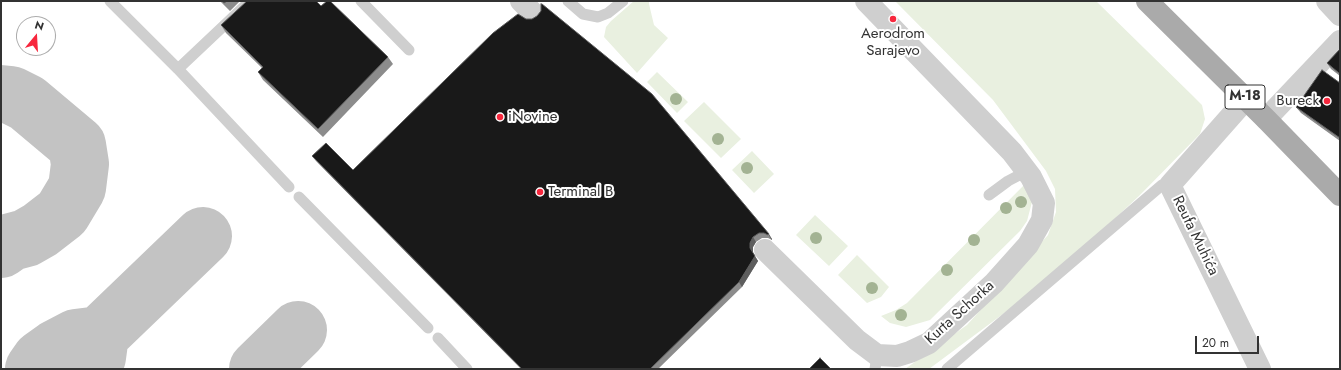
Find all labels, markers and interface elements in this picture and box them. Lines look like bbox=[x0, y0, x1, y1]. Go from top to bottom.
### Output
marker: Aerodrom Sarajevo bbox=[888, 14, 898, 24]
north arrow bbox=[16, 16, 56, 56]
text: N bbox=[33, 17, 46, 34]
place label: Aerodrom Sarajevo bbox=[861, 25, 925, 60]
road number: M-18 bbox=[1225, 85, 1265, 109]
place label: Bureck bbox=[1276, 92, 1319, 110]
marker: Bureck bbox=[1322, 96, 1332, 106]
place label: iNovine bbox=[508, 108, 558, 126]
marker: iNovine bbox=[495, 112, 505, 122]
place label: Terminal B bbox=[548, 183, 613, 201]
marker: Terminal B bbox=[535, 187, 545, 197]
street label: Reufa Muhića bbox=[1168, 193, 1222, 279]
street label: Kurta Schorka bbox=[922, 277, 998, 349]
scale bar bbox=[1197, 328, 1261, 354]
text: 20 m bbox=[1202, 334, 1229, 352]

